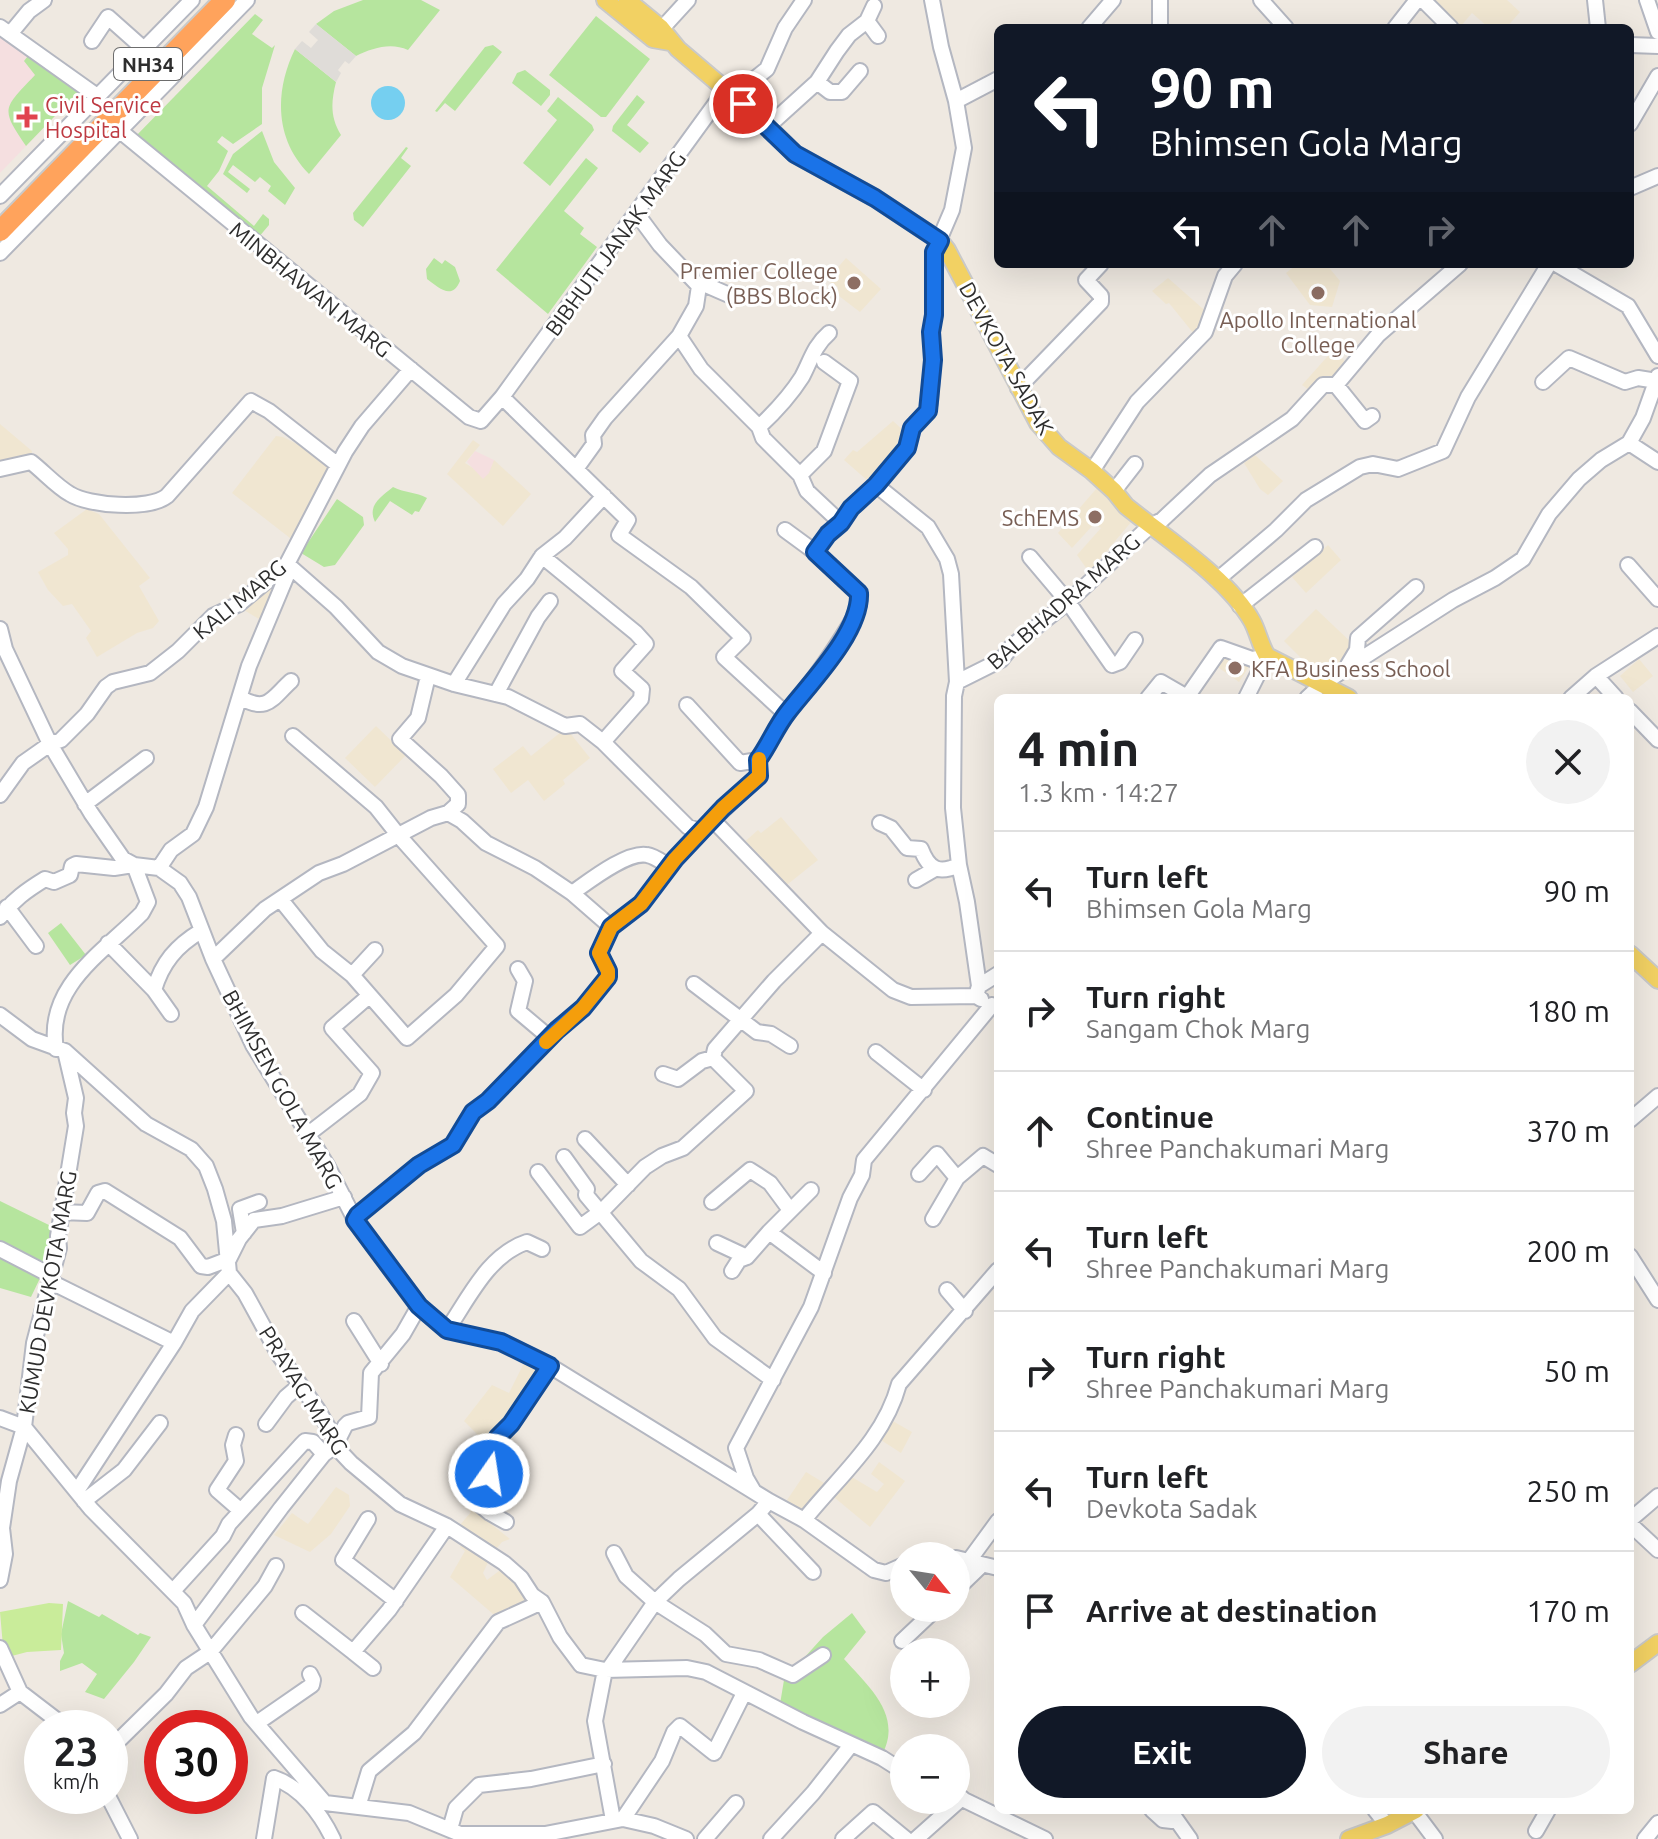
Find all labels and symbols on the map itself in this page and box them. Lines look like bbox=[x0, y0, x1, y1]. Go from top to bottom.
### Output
road number: NH34 bbox=[114, 48, 182, 80]
pin bbox=[709, 70, 777, 138]
place label: Civil Service Hospital bbox=[45, 92, 162, 142]
marker: Civil Service Hospital bbox=[16, 106, 38, 128]
street label: BIBHUTI JANAK MARG bbox=[540, 146, 690, 340]
street label: MINBHAWAN MARG bbox=[225, 216, 397, 362]
place label: Premier College (BBS Block) bbox=[680, 258, 838, 309]
marker: Premier College (BBS Block) bbox=[845, 274, 863, 292]
street label: DEVKOTA SADAK bbox=[955, 277, 1060, 439]
marker: Apollo International College bbox=[1309, 284, 1327, 302]
place label: Apollo International College bbox=[1219, 307, 1417, 357]
place label: SchEMS bbox=[1002, 505, 1079, 530]
marker: SchEMS bbox=[1086, 508, 1104, 526]
street label: BALBHADRA MARG bbox=[982, 528, 1144, 674]
street label: KALI MARG bbox=[188, 554, 290, 644]
place label: KFA Business School bbox=[1251, 656, 1451, 681]
marker: KFA Business School bbox=[1226, 659, 1244, 677]
street label: BHIMSEN GOLA MARG bbox=[218, 985, 348, 1193]
street label: KUMUD DEVKOTA MARG bbox=[13, 1168, 81, 1416]
street label: PRAYAG MARG bbox=[255, 1321, 353, 1459]
position arrow bbox=[447, 1432, 531, 1516]
north arrow bbox=[890, 1542, 970, 1622]
speed limit sign: 30 bbox=[144, 1710, 248, 1814]

